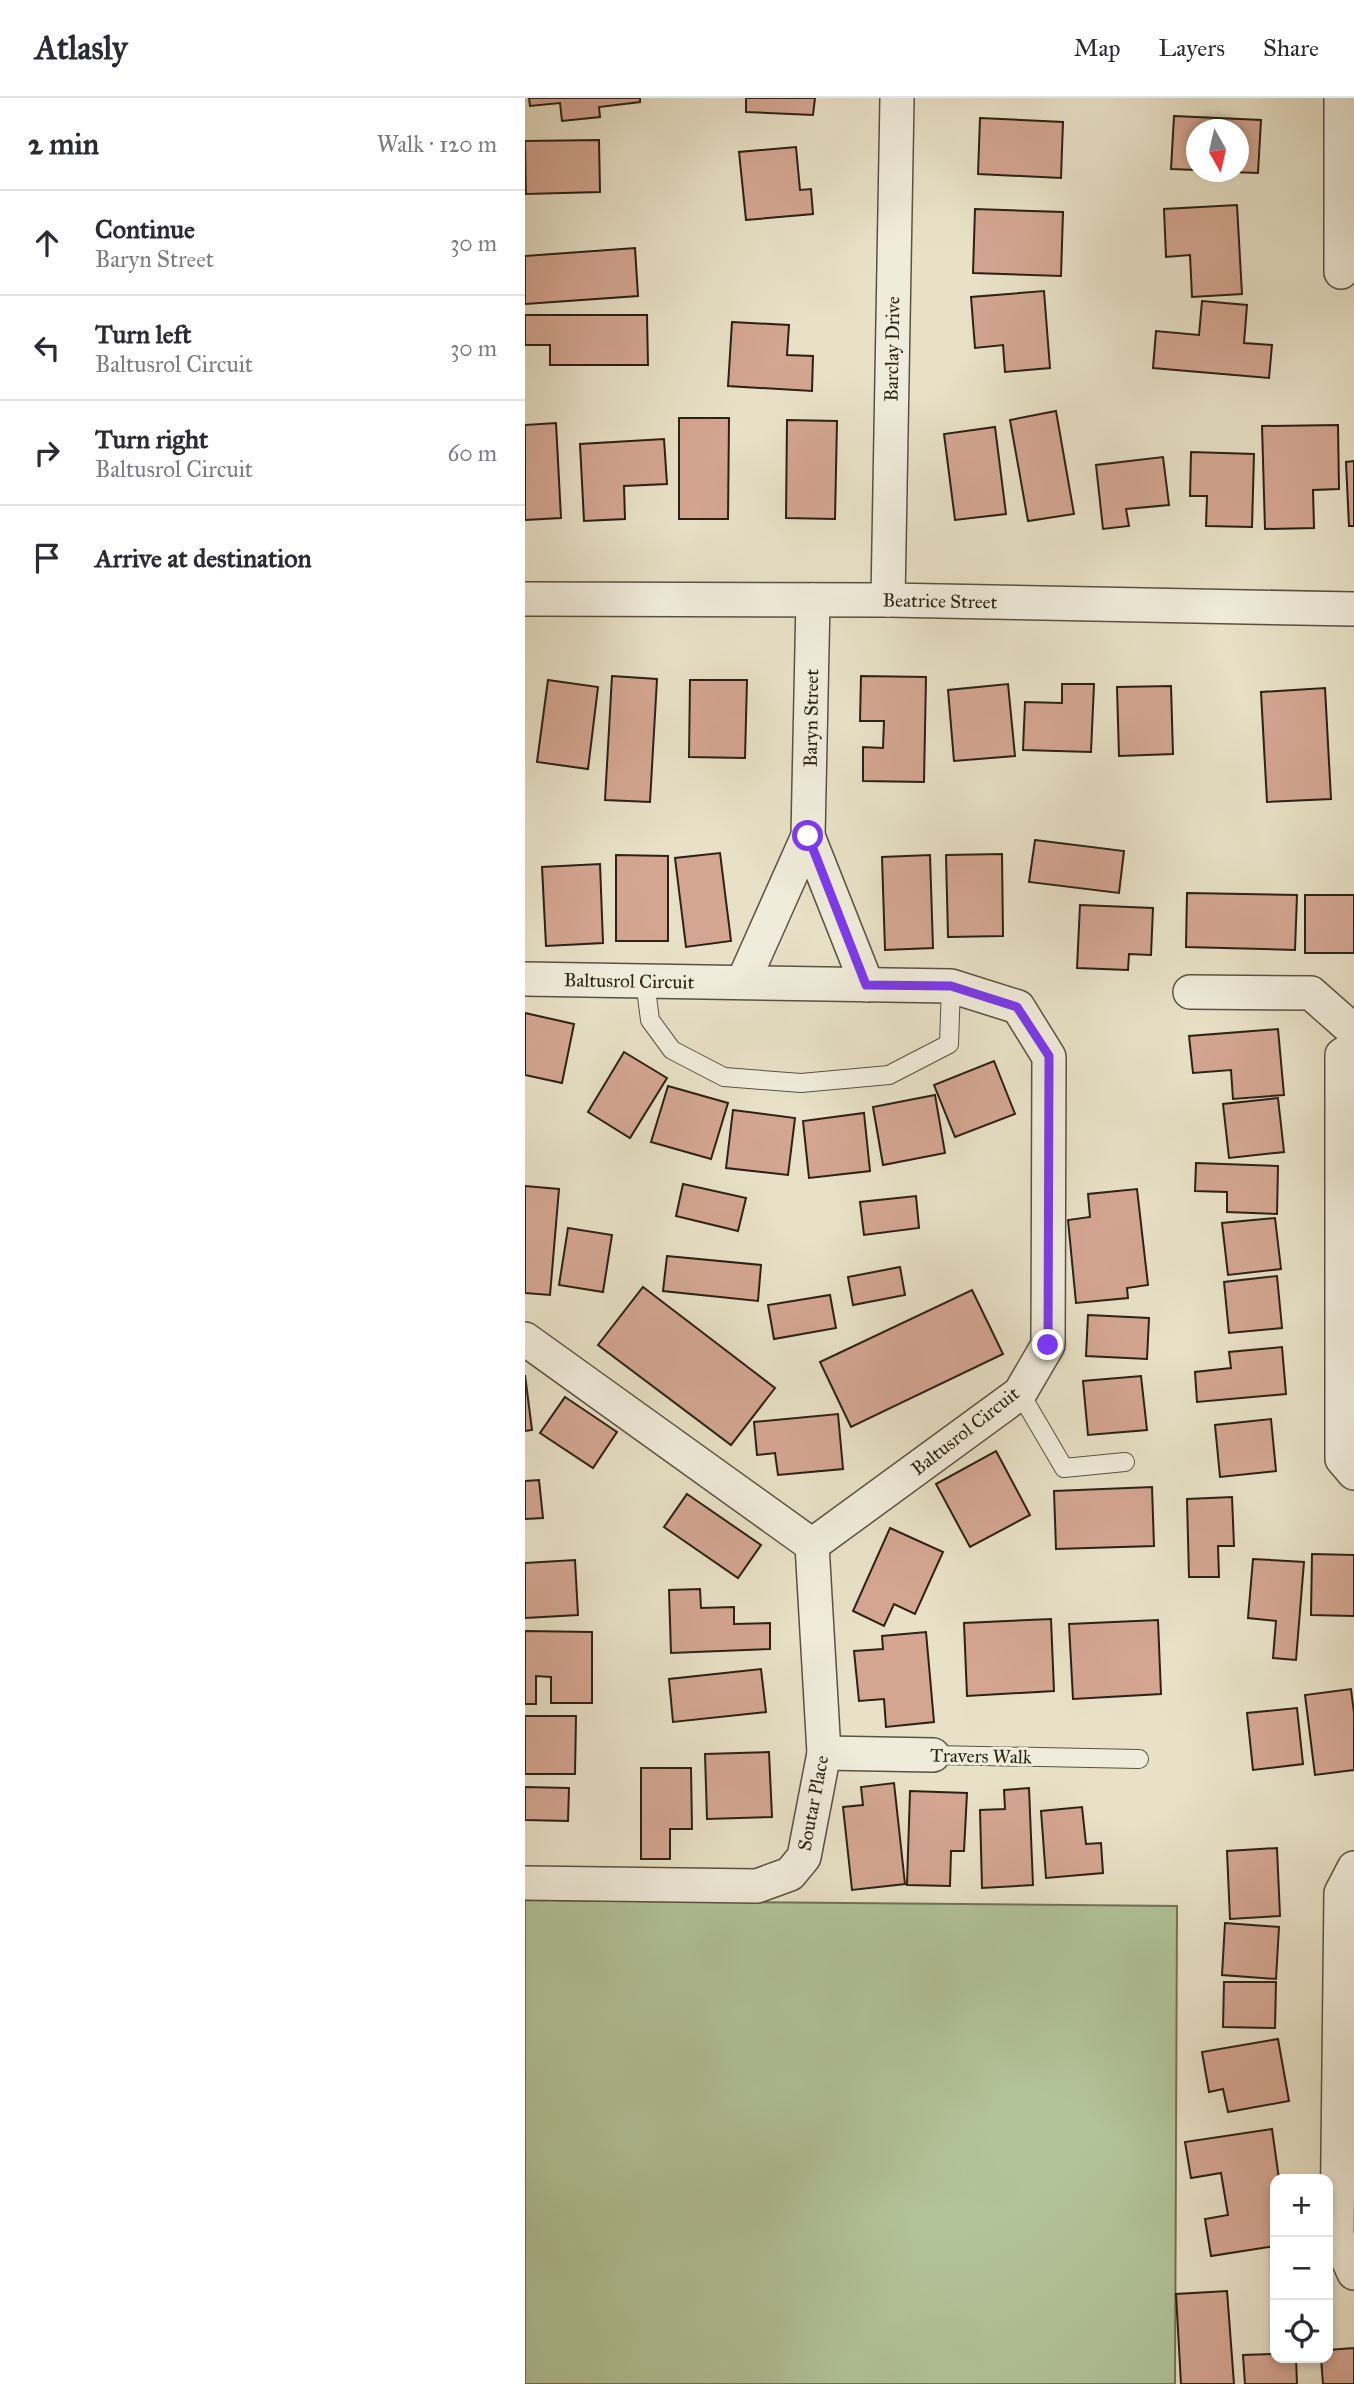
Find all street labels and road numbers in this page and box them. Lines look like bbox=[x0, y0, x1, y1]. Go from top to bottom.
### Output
street label: Barclay Drive bbox=[880, 296, 904, 402]
street label: Beatrice Street bbox=[882, 589, 998, 614]
street label: Baryn Street bbox=[799, 668, 823, 767]
street label: Baltusrol Circuit bbox=[564, 968, 695, 994]
street label: Baltusrol Circuit bbox=[906, 1382, 1024, 1480]
street label: Travers Walk bbox=[930, 1744, 1032, 1768]
street label: Soutar Place bbox=[792, 1753, 834, 1853]

